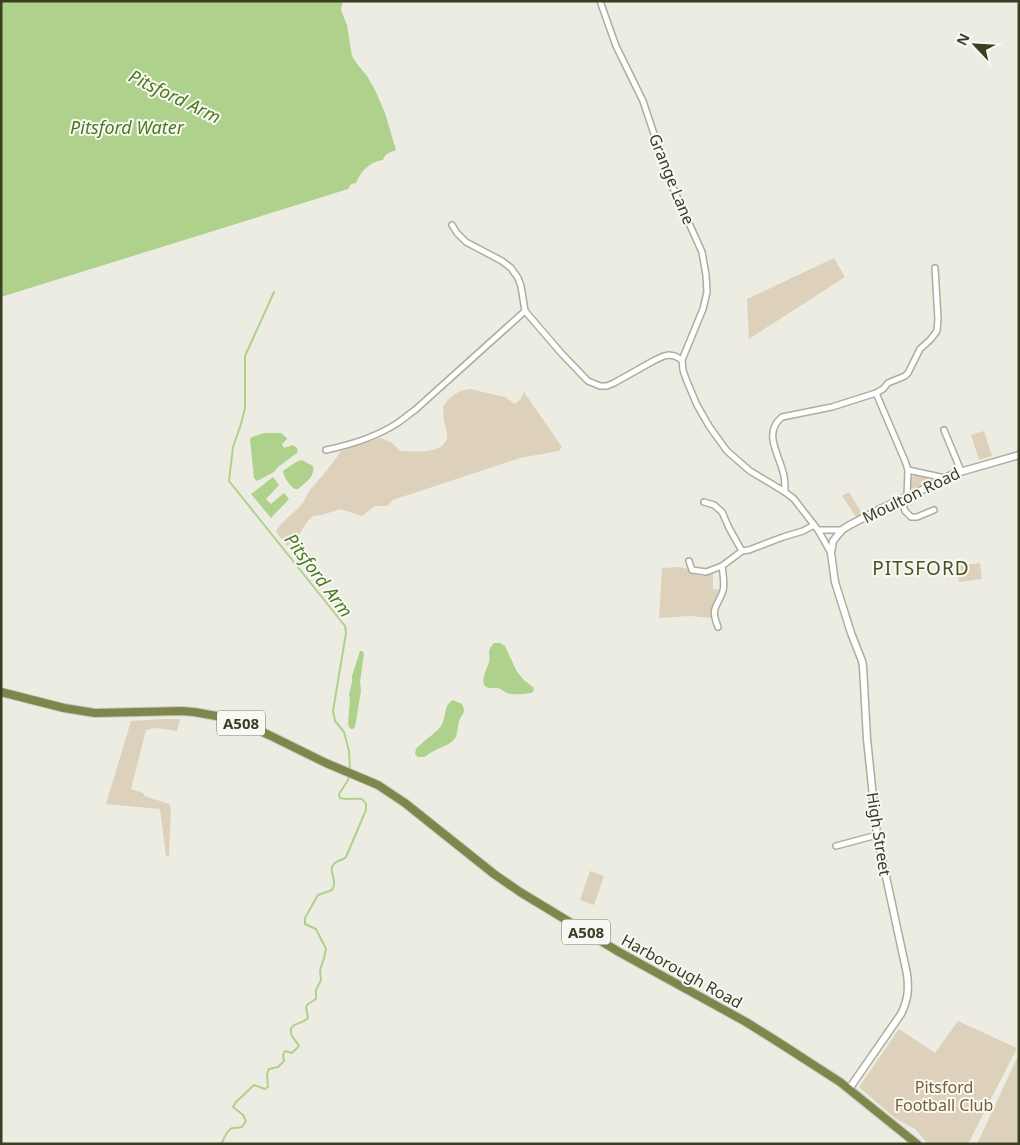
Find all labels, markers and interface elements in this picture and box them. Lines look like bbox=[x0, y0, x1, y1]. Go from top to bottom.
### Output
north arrow bbox=[950, 20, 1000, 70]
text: N bbox=[952, 30, 974, 48]
water label: Pitsford Arm bbox=[125, 63, 225, 129]
water label: Pitsford Water bbox=[70, 115, 185, 139]
street label: Grange Lane bbox=[644, 130, 700, 228]
street label: Moulton Road bbox=[858, 462, 964, 528]
water label: Pitsford Arm bbox=[280, 528, 358, 622]
district label: PITSFORD bbox=[872, 555, 970, 581]
road number: A508 bbox=[217, 710, 265, 736]
street label: High Street bbox=[862, 791, 897, 878]
road number: A508 bbox=[562, 920, 610, 944]
street label: Harborough Road bbox=[618, 929, 746, 1013]
park label: Pitsford Football Club bbox=[895, 1076, 993, 1116]

